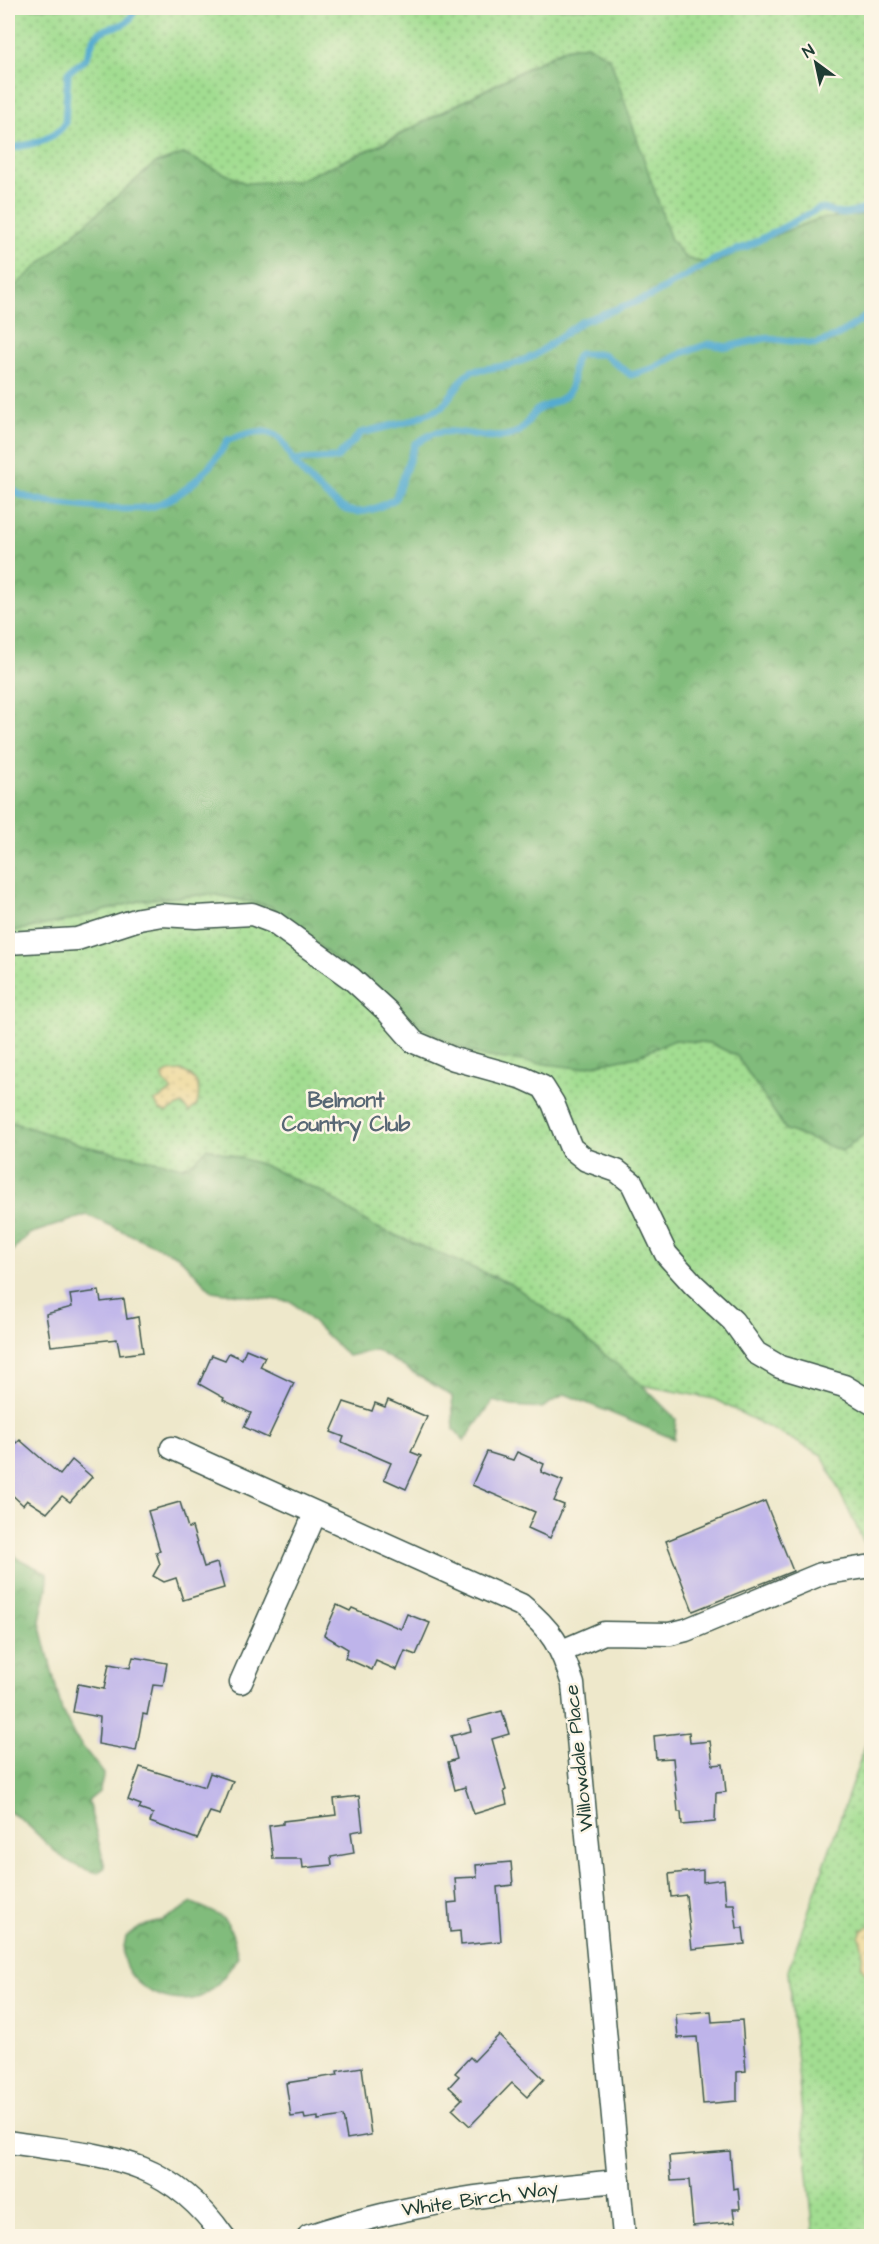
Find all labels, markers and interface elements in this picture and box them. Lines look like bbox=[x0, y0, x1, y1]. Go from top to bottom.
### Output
north arrow bbox=[786, 33, 846, 93]
text: N bbox=[798, 39, 819, 63]
district label: Belmont Country Club bbox=[282, 1086, 410, 1142]
street label: Willowdale Place bbox=[557, 1683, 601, 1833]
street label: White Birch Way bbox=[400, 2174, 560, 2225]

